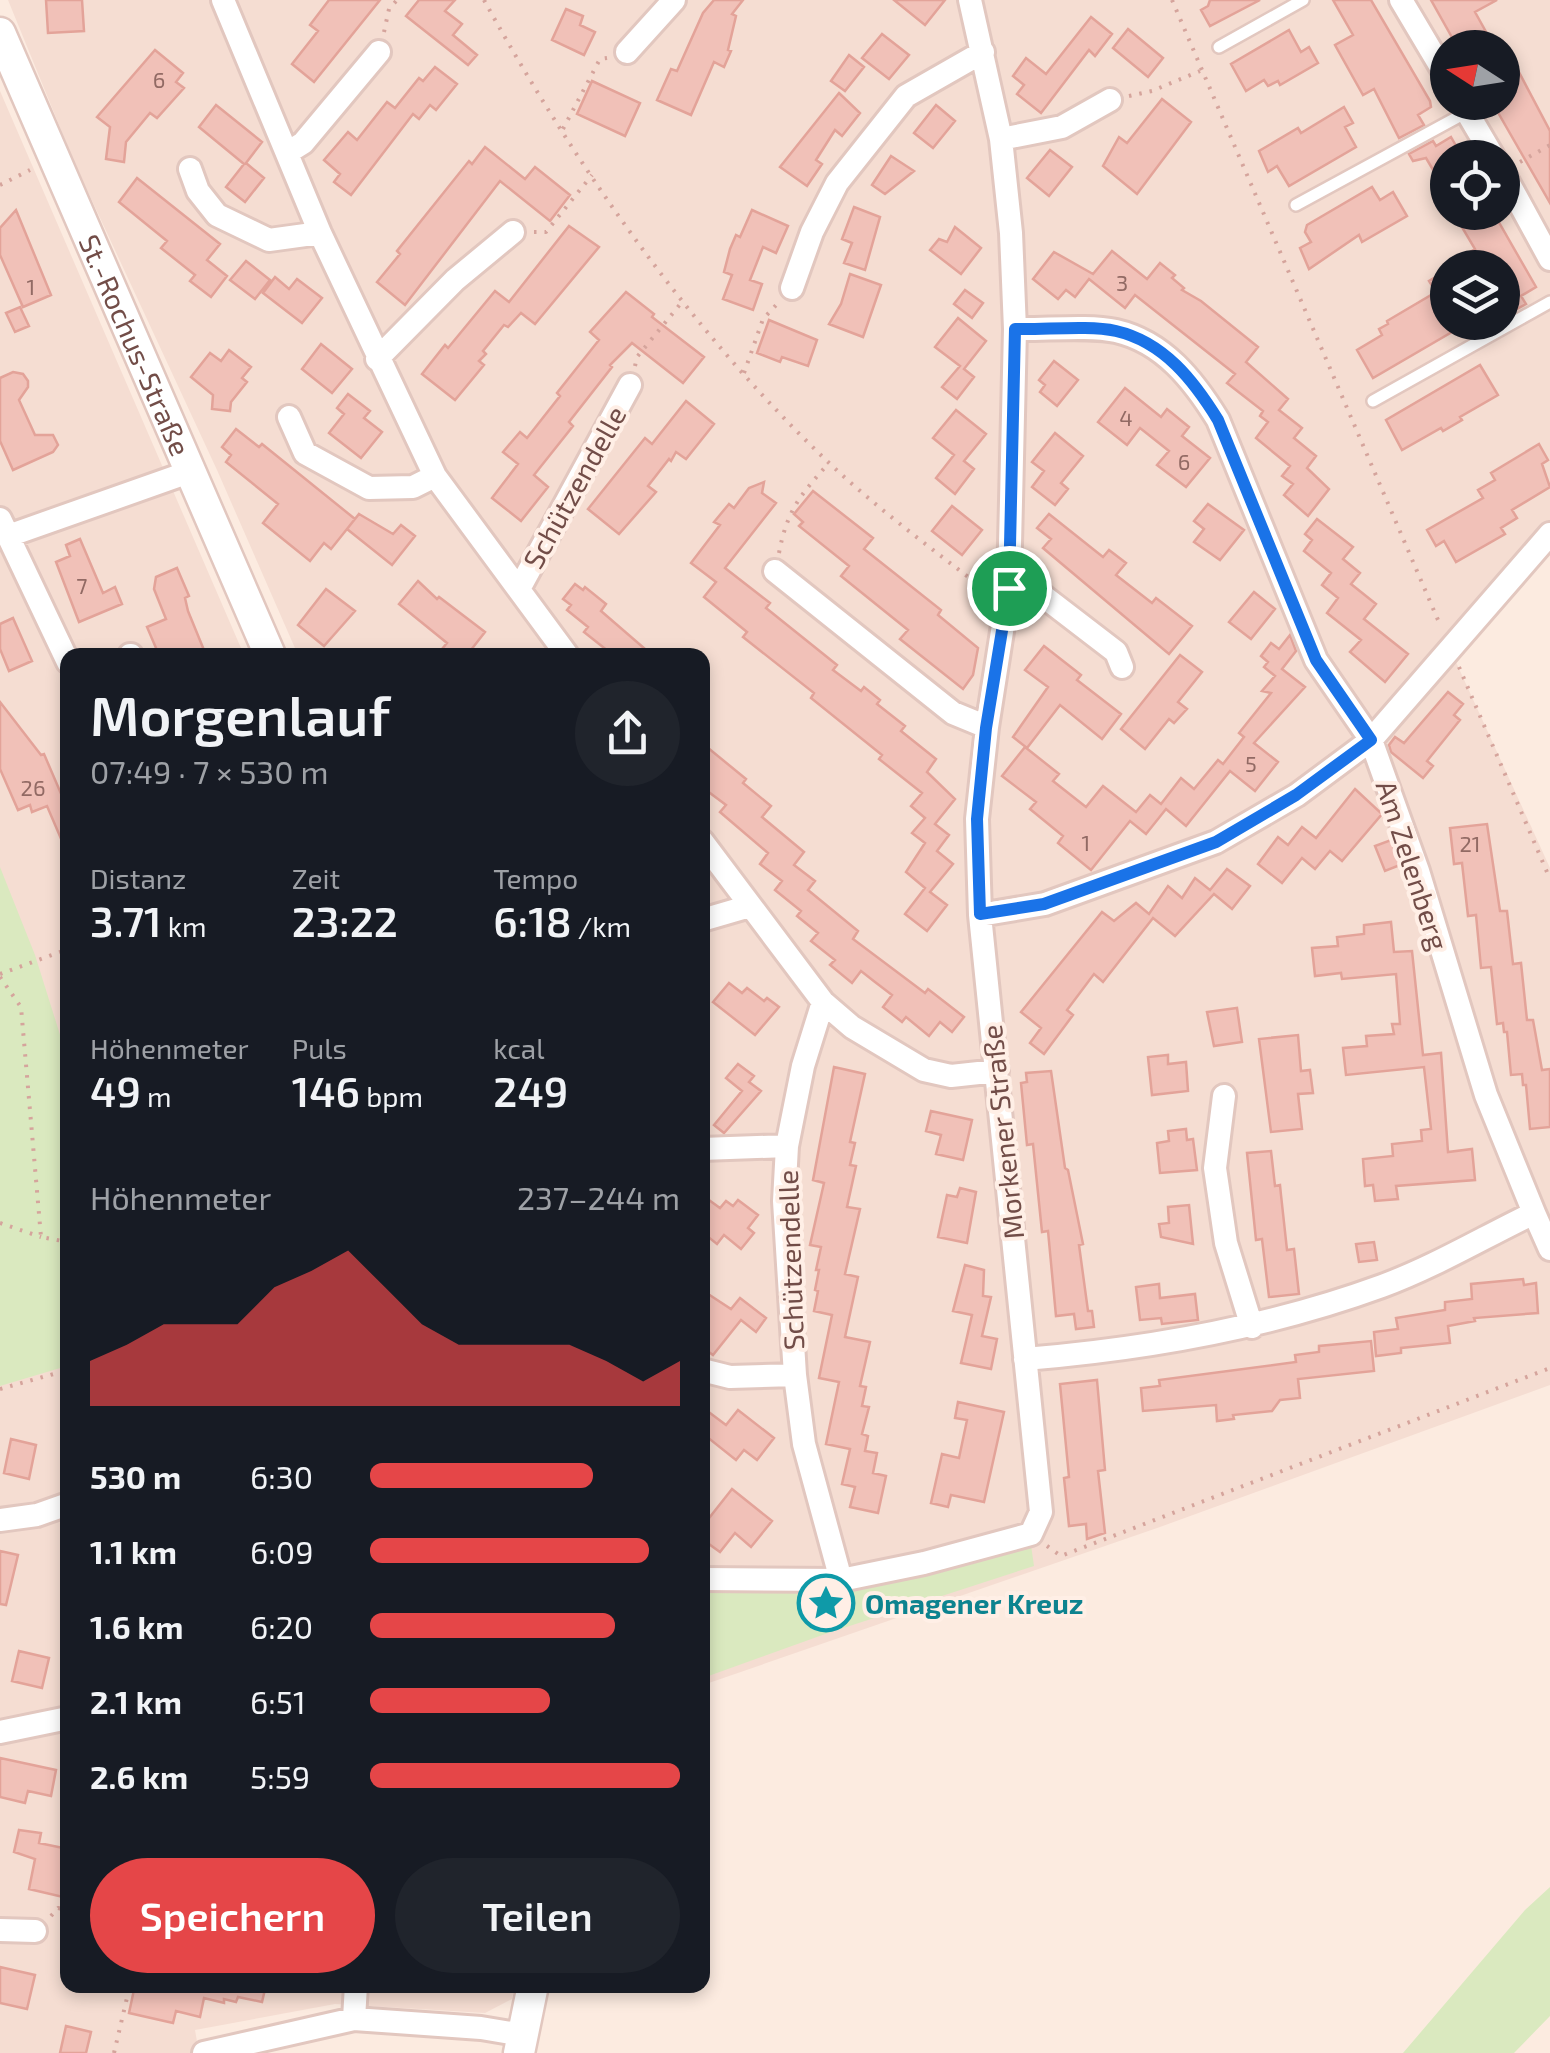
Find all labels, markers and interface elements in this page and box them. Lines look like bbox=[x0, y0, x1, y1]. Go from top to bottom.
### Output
north arrow bbox=[1430, 30, 1520, 120]
map controls bbox=[1430, 30, 1520, 340]
house number: 6 bbox=[153, 66, 165, 92]
button: locate bbox=[1430, 140, 1520, 230]
street label: St.-Rochus-Straße bbox=[73, 229, 198, 461]
button: layers bbox=[1430, 250, 1520, 340]
house number: 3 bbox=[1116, 269, 1128, 295]
house number: 1 bbox=[27, 273, 35, 299]
street label: Schützendelle bbox=[515, 400, 633, 574]
house number: 4 bbox=[1119, 404, 1133, 430]
house number: 6 bbox=[1178, 448, 1190, 474]
pin bbox=[967, 546, 1052, 631]
icon: arrive bbox=[982, 561, 1037, 616]
house number: 7 bbox=[76, 572, 88, 598]
text: Morgenlauf bbox=[90, 681, 390, 747]
button: share bbox=[575, 681, 680, 786]
house number: 5 bbox=[1245, 750, 1257, 776]
text: 07:49 · 7 × 530 m bbox=[90, 752, 329, 790]
house number: 26 bbox=[21, 774, 45, 800]
street label: Am Zelenberg bbox=[1370, 776, 1457, 955]
house number: 1 bbox=[1082, 829, 1090, 855]
house number: 21 bbox=[1459, 830, 1481, 856]
text: Distanz bbox=[90, 861, 186, 895]
text: Zeit bbox=[292, 861, 340, 895]
text: Tempo bbox=[493, 861, 578, 895]
text: 3.71 bbox=[90, 895, 162, 945]
text: 23:22 bbox=[292, 895, 398, 945]
text: 6:18 bbox=[493, 895, 572, 945]
text: km bbox=[162, 909, 207, 943]
text: /km bbox=[572, 909, 631, 943]
street label: Morkener Straße bbox=[974, 1023, 1030, 1241]
text: Höhenmeter bbox=[90, 1031, 249, 1065]
text: Puls bbox=[292, 1031, 347, 1065]
text: kcal bbox=[493, 1031, 545, 1065]
text: 49 bbox=[90, 1065, 141, 1115]
text: 146 bbox=[292, 1065, 360, 1115]
text: 249 bbox=[493, 1065, 568, 1115]
text: m bbox=[141, 1079, 172, 1113]
text: bpm bbox=[360, 1079, 423, 1113]
street label: Schützendelle bbox=[770, 1169, 810, 1351]
text: Höhenmeter bbox=[90, 1178, 271, 1216]
text: 237–244 m bbox=[517, 1178, 680, 1216]
text: 530 m bbox=[90, 1457, 181, 1495]
text: 6:30 bbox=[250, 1457, 313, 1495]
text: 1.1 km bbox=[90, 1532, 177, 1570]
text: 6:09 bbox=[250, 1532, 313, 1570]
place icon: Omagener Kreuz bbox=[796, 1573, 856, 1633]
place label: Omagener Kreuz bbox=[865, 1586, 1083, 1620]
text: 1.6 km bbox=[90, 1607, 184, 1645]
text: 6:20 bbox=[250, 1607, 313, 1645]
text: 2.1 km bbox=[90, 1682, 182, 1720]
text: 6:51 bbox=[250, 1682, 306, 1720]
text: 2.6 km bbox=[90, 1757, 188, 1795]
text: 5:59 bbox=[250, 1757, 310, 1795]
button: Speichern bbox=[90, 1858, 375, 1973]
button: Teilen bbox=[395, 1858, 680, 1973]

